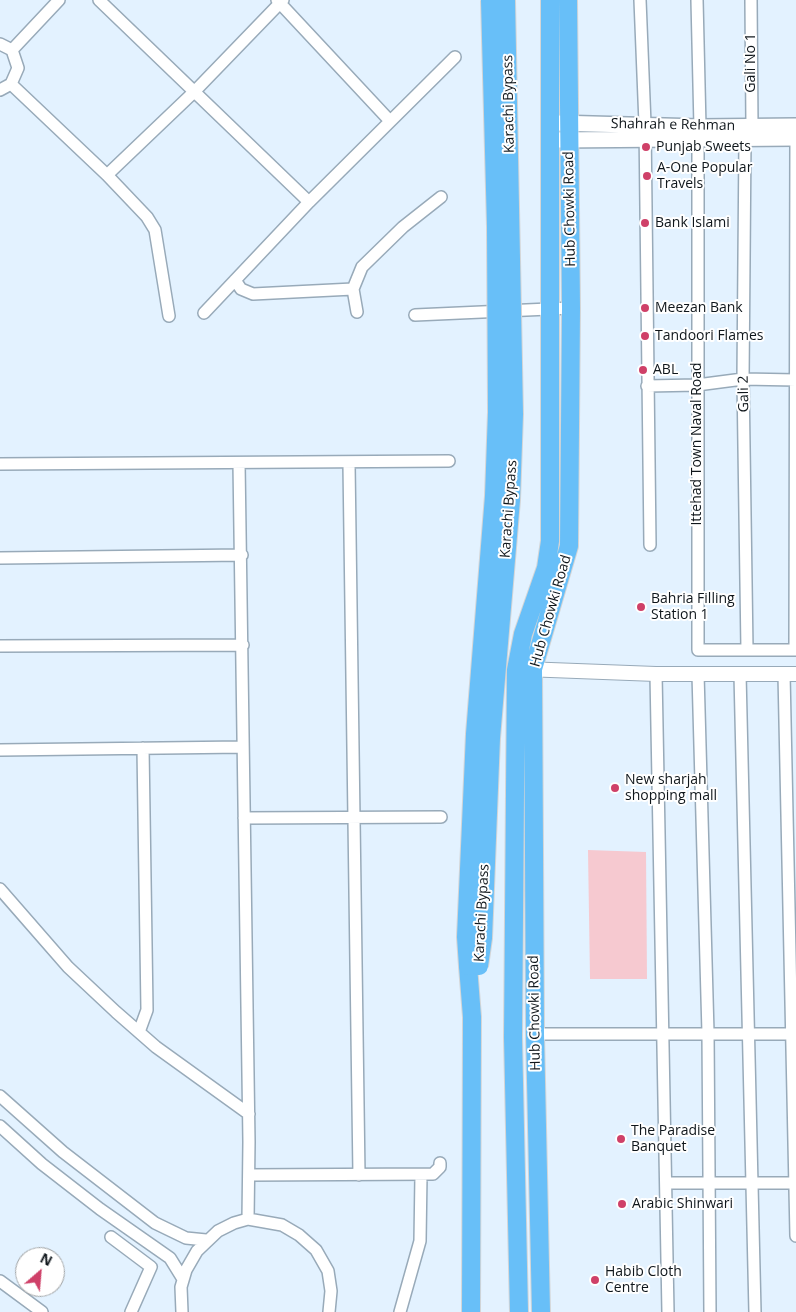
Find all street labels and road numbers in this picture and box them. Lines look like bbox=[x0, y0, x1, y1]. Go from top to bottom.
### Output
street label: Gali No 1 bbox=[743, 33, 759, 93]
street label: Karachi Bypass bbox=[500, 55, 518, 153]
street label: Shahrah e Rehman bbox=[611, 116, 735, 134]
street label: Hub Chowki Road bbox=[561, 151, 579, 267]
street label: Ittehad Town Naval Road bbox=[689, 362, 705, 526]
street label: Gali 2 bbox=[735, 376, 753, 412]
street label: Karachi Bypass bbox=[497, 460, 521, 558]
street label: Hub Chowki Road bbox=[527, 553, 575, 669]
street label: Karachi Bypass bbox=[471, 864, 493, 962]
street label: Hub Chowki Road bbox=[526, 955, 544, 1071]

